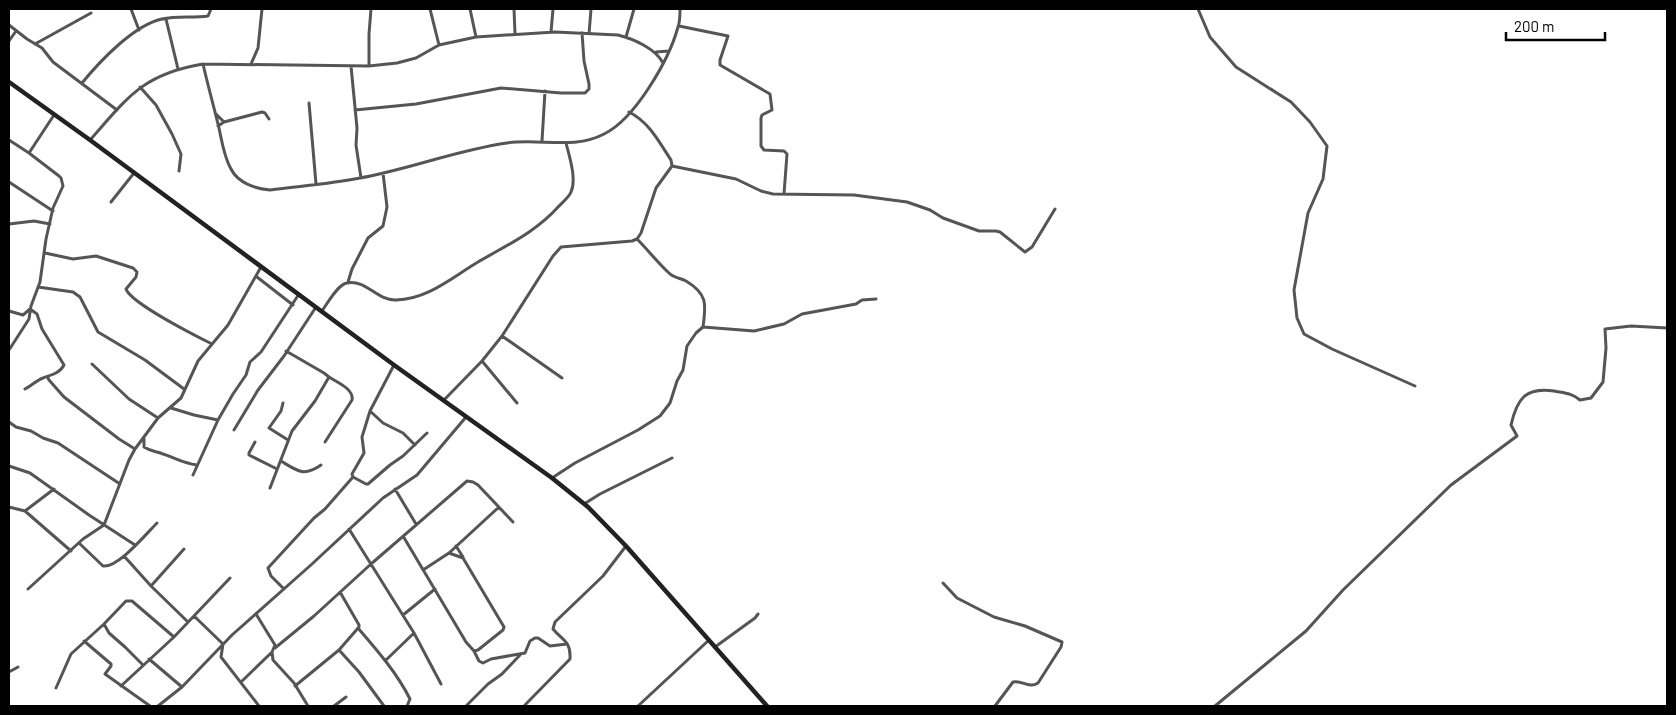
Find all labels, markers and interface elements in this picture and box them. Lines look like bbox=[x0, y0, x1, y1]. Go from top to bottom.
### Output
scale bar bbox=[1506, 10, 1605, 42]
text: 200 m bbox=[1514, 17, 1554, 35]

